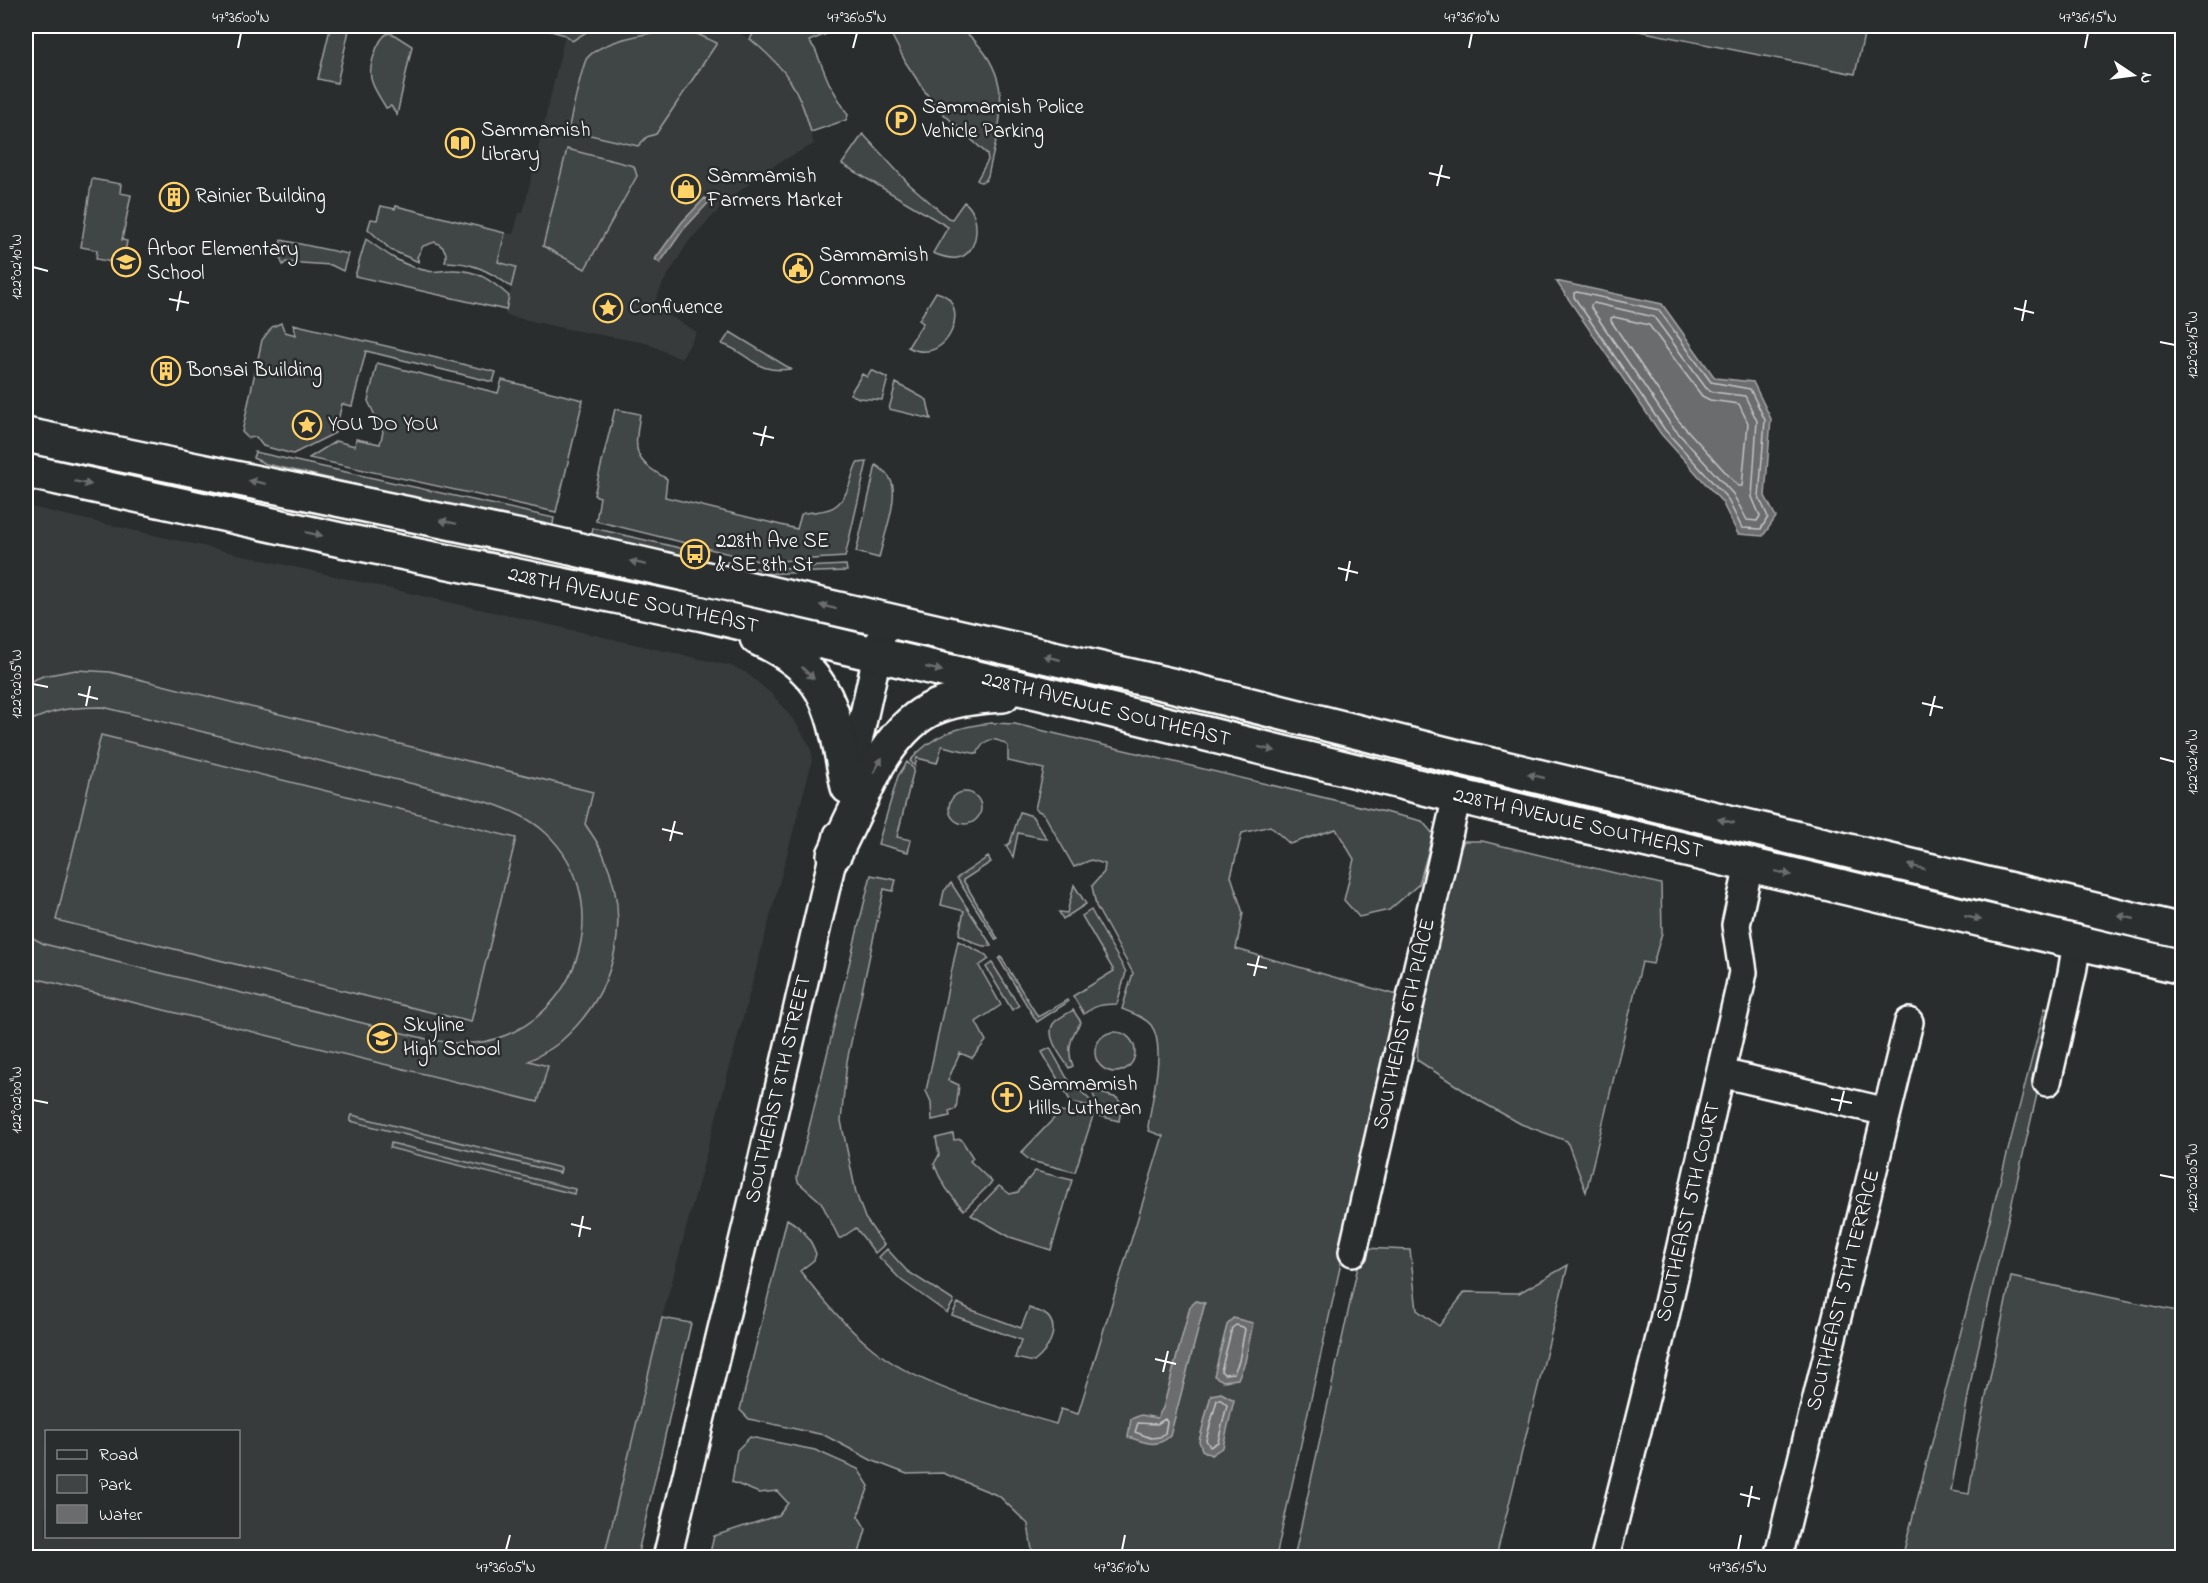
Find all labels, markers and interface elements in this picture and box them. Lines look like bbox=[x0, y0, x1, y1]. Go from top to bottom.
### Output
text: 47°36'00"N bbox=[212, 7, 270, 29]
text: 47°36'05"N bbox=[827, 7, 887, 29]
text: 47°36'10"N bbox=[1444, 7, 1500, 29]
text: 47°36'15"N bbox=[2059, 7, 2117, 29]
north arrow bbox=[2103, 45, 2163, 105]
text: N bbox=[2133, 70, 2159, 86]
place label: Sammamish Police Vehicle Parking bbox=[921, 93, 1085, 149]
parking icon: Sammamish Police Vehicle Parking bbox=[885, 104, 917, 136]
place label: Sammamish Library bbox=[481, 116, 591, 172]
library icon: Sammamish Library bbox=[444, 127, 476, 159]
place label: Sammamish Farmers Market bbox=[706, 162, 843, 216]
shop icon: Sammamish Farmers Market bbox=[670, 173, 702, 205]
building icon: Rainier Building bbox=[158, 181, 190, 213]
place label: Rainier Building bbox=[195, 182, 326, 214]
text: 122°02'10"W bbox=[6, 234, 28, 300]
place label: Arbor Elementary School bbox=[147, 235, 299, 289]
place label: Sammamish Commons bbox=[819, 241, 929, 295]
school or university icon: Arbor Elementary School bbox=[110, 246, 142, 278]
public building icon: Sammamish Commons bbox=[782, 252, 814, 284]
place icon: Confluence bbox=[592, 292, 624, 324]
place label: Confluence bbox=[629, 293, 723, 323]
text: 122°02'15"W bbox=[2182, 311, 2204, 379]
building icon: Bonsai Building bbox=[150, 355, 182, 387]
place label: Bonsai Building bbox=[186, 356, 322, 388]
place icon: YOU DO YOU bbox=[291, 409, 323, 441]
place label: YOU DO YOU bbox=[328, 410, 438, 440]
one-way arrow bbox=[247, 477, 266, 486]
one-way arrow bbox=[73, 479, 92, 489]
one-way arrow bbox=[438, 517, 457, 526]
place label: 228th Ave SE & SE 8th St bbox=[716, 527, 830, 581]
one-way arrow bbox=[305, 530, 324, 539]
bus stop icon: 228th Ave SE & SE 8th St bbox=[679, 538, 711, 570]
one-way arrow bbox=[629, 558, 647, 568]
street label: 228TH AVENUE SOUTHEAST bbox=[505, 560, 761, 642]
one-way arrow bbox=[818, 602, 837, 611]
text: 122°02'05"W bbox=[6, 649, 28, 719]
one-way arrow bbox=[1042, 653, 1061, 662]
one-way arrow bbox=[801, 665, 815, 679]
one-way arrow bbox=[925, 665, 944, 674]
street label: 228TH AVENUE SOUTHEAST bbox=[979, 665, 1233, 755]
text: 122°02'10"W bbox=[2182, 729, 2204, 795]
one-way arrow bbox=[1258, 744, 1276, 754]
one-way arrow bbox=[873, 756, 883, 773]
one-way arrow bbox=[1527, 771, 1545, 781]
street label: 228TH AVENUE SOUTHEAST bbox=[1450, 781, 1706, 867]
one-way arrow bbox=[1717, 816, 1735, 826]
one-way arrow bbox=[1906, 861, 1925, 871]
one-way arrow bbox=[1774, 868, 1792, 878]
one-way arrow bbox=[2116, 912, 2135, 921]
one-way arrow bbox=[1964, 913, 1982, 923]
street label: SOUTHEAST 6TH PLACE bbox=[1366, 915, 1444, 1133]
street label: SOUTHEAST 8TH STREET bbox=[738, 972, 820, 1206]
place label: Skyline High School bbox=[403, 1011, 500, 1067]
school or university icon: Skyline High School bbox=[366, 1022, 398, 1054]
text: 122°02'00"W bbox=[6, 1066, 28, 1134]
place label: Sammamish Hills Lutheran bbox=[1028, 1070, 1141, 1124]
church icon: Sammamish Hills Lutheran bbox=[991, 1081, 1023, 1113]
street label: SOUTHEAST 5TH COURT bbox=[1649, 1099, 1729, 1325]
text: 122°02'05"W bbox=[2182, 1143, 2204, 1213]
street label: SOUTHEAST 5TH TERRACE bbox=[1799, 1166, 1889, 1414]
legend bbox=[45, 1430, 240, 1538]
text: Road bbox=[99, 1443, 138, 1469]
text: Park bbox=[99, 1473, 132, 1499]
text: Water bbox=[99, 1503, 143, 1529]
text: 47°36'05"N bbox=[476, 1557, 536, 1579]
text: 47°36'10"N bbox=[1094, 1557, 1150, 1579]
text: 47°36'15"N bbox=[1709, 1557, 1767, 1579]

